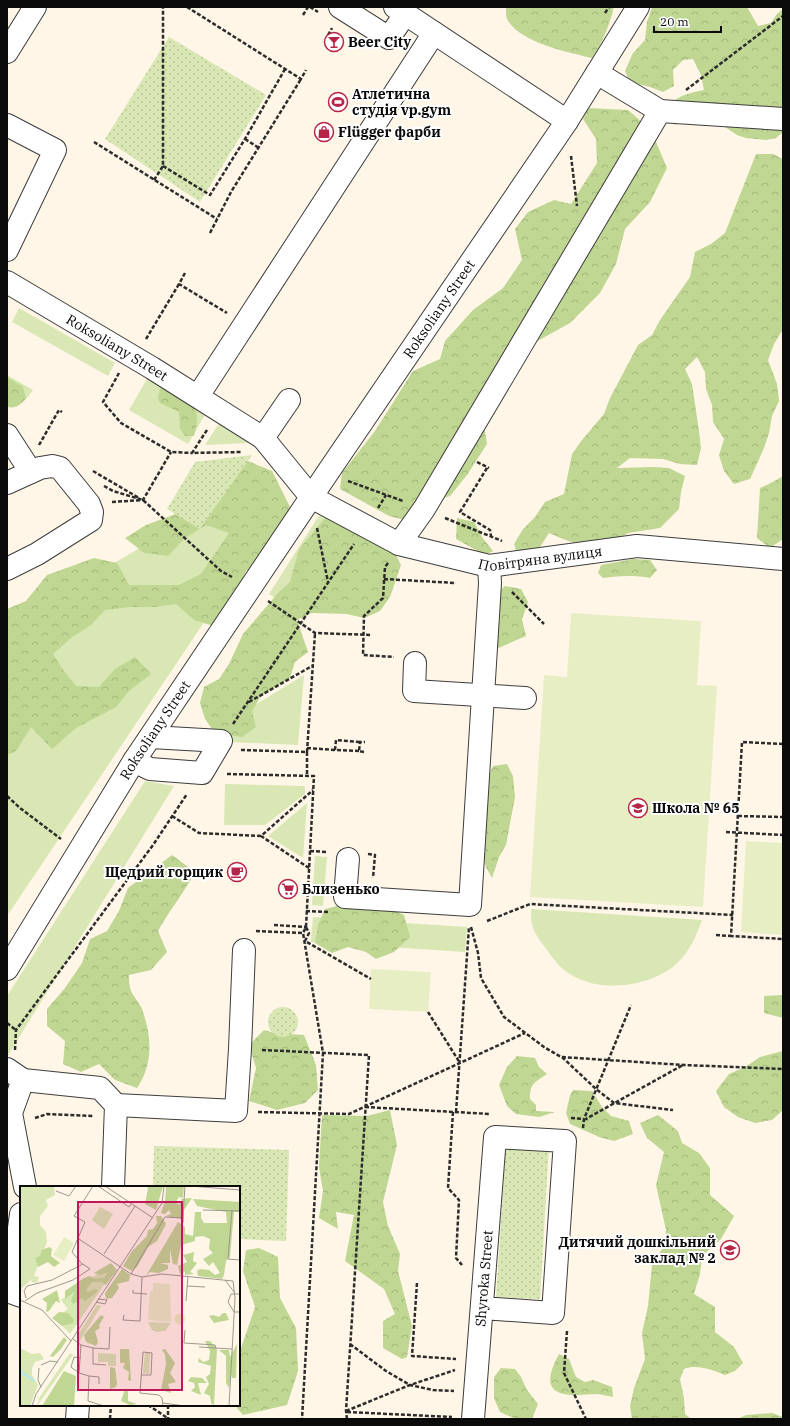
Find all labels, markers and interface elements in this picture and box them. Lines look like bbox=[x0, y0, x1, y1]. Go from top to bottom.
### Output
scale bar bbox=[654, 8, 721, 34]
text: 20 m bbox=[660, 14, 689, 29]
bar icon: Beer City bbox=[323, 31, 345, 53]
place label: Beer City bbox=[348, 33, 411, 51]
place label: Атлетична студія vp.gym bbox=[352, 85, 451, 119]
sports icon: Атлетична студія vp.gym bbox=[327, 91, 349, 113]
shop icon: Flügger фарби bbox=[313, 121, 335, 143]
place label: Flügger фарби bbox=[338, 123, 441, 141]
street label: Roksoliany Street bbox=[399, 256, 479, 362]
street label: Roksoliany Street bbox=[63, 310, 171, 385]
street label: Повітряна вулиця bbox=[476, 542, 603, 575]
street label: Roksoliany Street bbox=[116, 677, 194, 783]
school or university icon: Школа № 65 bbox=[627, 797, 649, 819]
place label: Школа № 65 bbox=[652, 799, 740, 817]
cafe icon: Щедрий горщик bbox=[226, 861, 248, 883]
place label: Щедрий горщик bbox=[105, 863, 223, 881]
supermarket icon: Близенько bbox=[277, 878, 299, 900]
place label: Близенько bbox=[302, 880, 380, 898]
inset map bbox=[20, 1186, 240, 1406]
street label: Shyroka Street bbox=[471, 1229, 497, 1327]
place label: Дитячий дошкільний заклад № 2 bbox=[559, 1233, 716, 1267]
school or university icon: Дитячий дошкільний заклад № 2 bbox=[719, 1239, 741, 1261]

